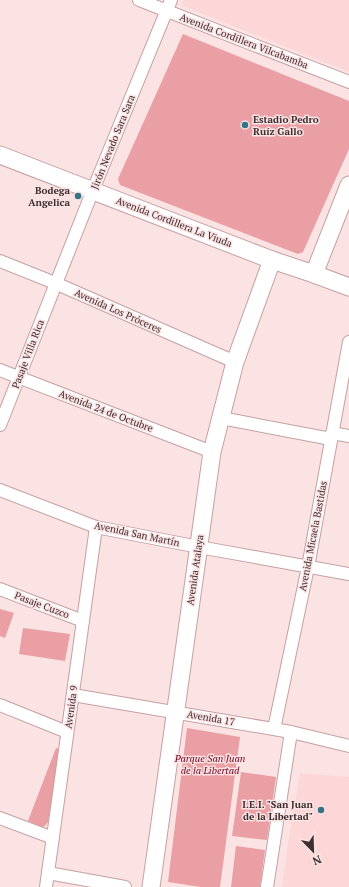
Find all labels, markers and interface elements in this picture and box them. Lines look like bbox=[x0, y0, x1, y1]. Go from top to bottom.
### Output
street label: Avenida Cordillera Vilcabamba bbox=[178, 10, 310, 72]
street label: Jirón Nevado Sara Sara bbox=[88, 93, 138, 191]
place label: Estadio Pedro Ruíz Gallo bbox=[253, 113, 319, 138]
marker: Estadio Pedro Ruíz Gallo bbox=[240, 120, 250, 130]
place label: Bodega Angelica bbox=[28, 184, 70, 209]
marker: Bodega Angelica bbox=[73, 191, 83, 201]
street label: Avenida Cordillera La Viuda bbox=[114, 194, 234, 250]
street label: Avenida Los Próceres bbox=[72, 286, 164, 336]
street label: Pasaje Villa Rica bbox=[9, 318, 47, 390]
street label: Avenida 24 de Octubre bbox=[57, 387, 155, 435]
street label: Avenida Micaela Bastidas bbox=[296, 480, 330, 592]
street label: Avenida San Martín bbox=[93, 519, 181, 549]
street label: Avenida Atalaya bbox=[184, 534, 206, 606]
street label: Pasaje Cuzco bbox=[13, 589, 72, 622]
street label: Avenida 9 bbox=[62, 685, 80, 729]
street label: Avenida 17 bbox=[186, 707, 236, 729]
park label: Parque San Juan de la Libertad bbox=[174, 752, 245, 777]
place label: I.E.I. "San Juan de la Libertad" bbox=[242, 798, 314, 823]
marker: I.E.I. "San Juan de la Libertad" bbox=[316, 805, 326, 815]
north arrow bbox=[293, 831, 333, 871]
text: N bbox=[310, 852, 323, 869]

